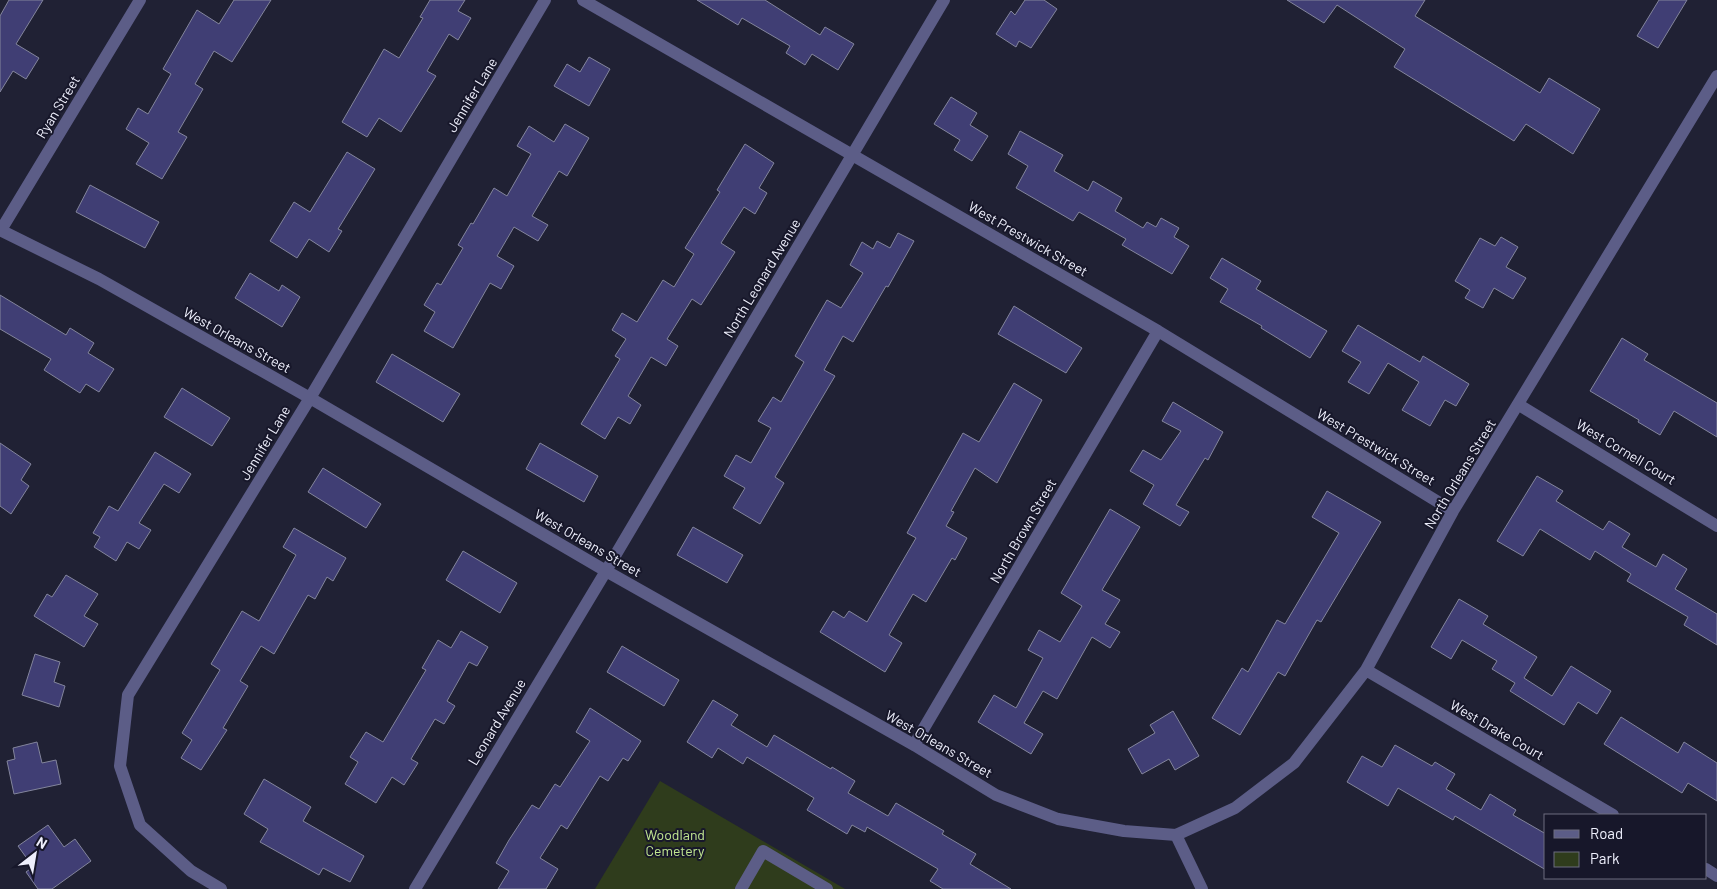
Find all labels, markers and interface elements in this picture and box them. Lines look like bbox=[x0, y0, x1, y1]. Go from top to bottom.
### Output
street label: Jennifer Lane bbox=[443, 54, 500, 135]
street label: Ryan Street bbox=[32, 72, 83, 141]
street label: West Prestwick Street bbox=[966, 197, 1091, 280]
street label: North Leonard Avenue bbox=[719, 215, 804, 340]
street label: West Orleans Street bbox=[180, 303, 294, 376]
street label: Jennifer Lane bbox=[236, 402, 293, 483]
street label: West Prestwick Street bbox=[1314, 405, 1439, 489]
street label: West Cornell Court bbox=[1573, 415, 1679, 488]
street label: North Orleans Street bbox=[1420, 416, 1499, 532]
street label: North Brown Street bbox=[986, 476, 1059, 586]
street label: West Orleans Street bbox=[532, 505, 645, 580]
street label: Leonard Avenue bbox=[464, 675, 529, 768]
street label: West Drake Court bbox=[1447, 696, 1547, 763]
street label: West Orleans Street bbox=[883, 706, 996, 781]
legend bbox=[1544, 814, 1707, 879]
text: Road bbox=[1590, 824, 1623, 842]
park label: Woodland Cemetery bbox=[645, 826, 705, 859]
north arrow bbox=[10, 829, 60, 879]
text: N bbox=[34, 833, 50, 852]
text: Park bbox=[1590, 849, 1620, 867]

